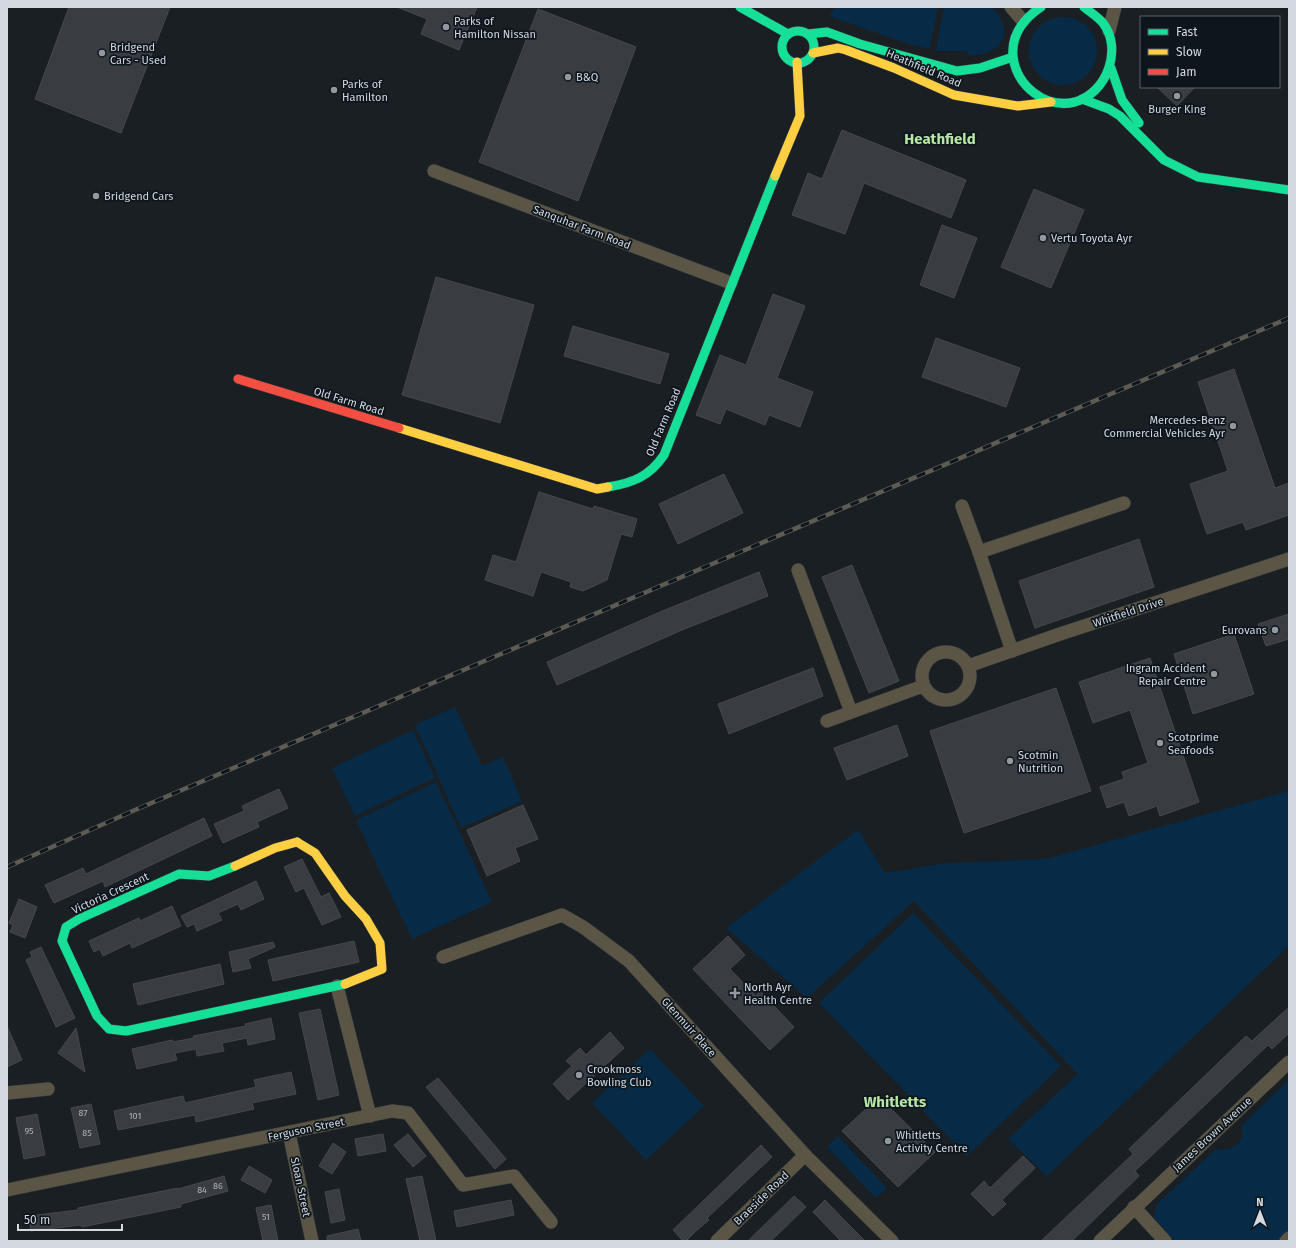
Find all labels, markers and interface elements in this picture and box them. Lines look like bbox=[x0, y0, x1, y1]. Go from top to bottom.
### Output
place label: Parks of Hamilton Nissan bbox=[454, 15, 536, 41]
legend bbox=[1140, 16, 1280, 88]
marker: Parks of Hamilton Nissan bbox=[441, 22, 451, 32]
text: Fast bbox=[1176, 25, 1198, 39]
place label: Bridgend Cars - Used bbox=[110, 41, 166, 67]
text: Slow bbox=[1176, 45, 1202, 59]
street label: Heathfield Road bbox=[884, 47, 963, 90]
marker: Bridgend Cars - Used bbox=[97, 48, 107, 58]
text: Jam bbox=[1176, 65, 1196, 79]
place label: B&Q bbox=[576, 71, 599, 84]
marker: B&Q bbox=[563, 72, 573, 82]
place label: Parks of Hamilton bbox=[342, 78, 388, 104]
marker: Parks of Hamilton bbox=[329, 85, 339, 95]
marker: Burger King bbox=[1172, 91, 1182, 101]
place label: Burger King bbox=[1148, 103, 1206, 116]
district label: Heathfield bbox=[904, 130, 976, 148]
place label: Bridgend Cars bbox=[104, 190, 173, 203]
marker: Bridgend Cars bbox=[91, 191, 101, 201]
street label: Sanquhar Farm Road bbox=[531, 203, 633, 252]
place label: Vertu Toyota Ayr bbox=[1051, 232, 1133, 245]
marker: Vertu Toyota Ayr bbox=[1038, 233, 1048, 243]
street label: Old Farm Road bbox=[312, 385, 386, 418]
street label: Old Farm Road bbox=[643, 386, 684, 458]
place label: Mercedes-Benz Commercial Vehicles Ayr bbox=[1104, 414, 1226, 440]
marker: Mercedes-Benz Commercial Vehicles Ayr bbox=[1228, 421, 1238, 431]
street label: Whitfield Drive bbox=[1091, 595, 1165, 630]
place label: Eurovans bbox=[1222, 624, 1267, 637]
marker: Eurovans bbox=[1270, 625, 1280, 635]
place label: Ingram Accident Repair Centre bbox=[1126, 662, 1206, 688]
marker: Ingram Accident Repair Centre bbox=[1209, 669, 1219, 679]
place label: Scotprime Seafoods bbox=[1168, 731, 1219, 757]
marker: Scotprime Seafoods bbox=[1155, 738, 1165, 748]
place label: Scotmin Nutrition bbox=[1018, 749, 1063, 775]
marker: Scotmin Nutrition bbox=[1005, 756, 1015, 766]
street label: Victoria Crescent bbox=[70, 870, 151, 917]
place label: North Ayr Health Centre bbox=[744, 981, 812, 1007]
marker: North Ayr Health Centre bbox=[729, 987, 741, 999]
street label: Glenmuir Place bbox=[659, 995, 719, 1060]
place label: Crookmoss Bowling Club bbox=[587, 1063, 652, 1089]
marker: Crookmoss Bowling Club bbox=[574, 1070, 584, 1080]
district label: Whitletts bbox=[864, 1093, 926, 1111]
street label: James Brown Avenue bbox=[1170, 1094, 1255, 1174]
house number: 87 bbox=[79, 1108, 87, 1118]
house number: 101 bbox=[129, 1111, 141, 1121]
street label: Ferguson Street bbox=[267, 1115, 346, 1144]
house number: 95 bbox=[24, 1126, 34, 1136]
house number: 85 bbox=[82, 1128, 92, 1138]
place label: Whitletts Activity Centre bbox=[896, 1129, 968, 1155]
marker: Whitletts Activity Centre bbox=[883, 1136, 893, 1146]
street label: Sloan Street bbox=[288, 1156, 313, 1218]
street label: Braeside Road bbox=[731, 1169, 792, 1228]
house number: 86 bbox=[213, 1181, 223, 1191]
house number: 84 bbox=[197, 1185, 207, 1195]
north arrow bbox=[1240, 1192, 1280, 1232]
text: N bbox=[1256, 1196, 1264, 1209]
scale bar bbox=[18, 1206, 122, 1232]
house number: 51 bbox=[262, 1212, 270, 1222]
text: 50 m bbox=[24, 1213, 50, 1227]

